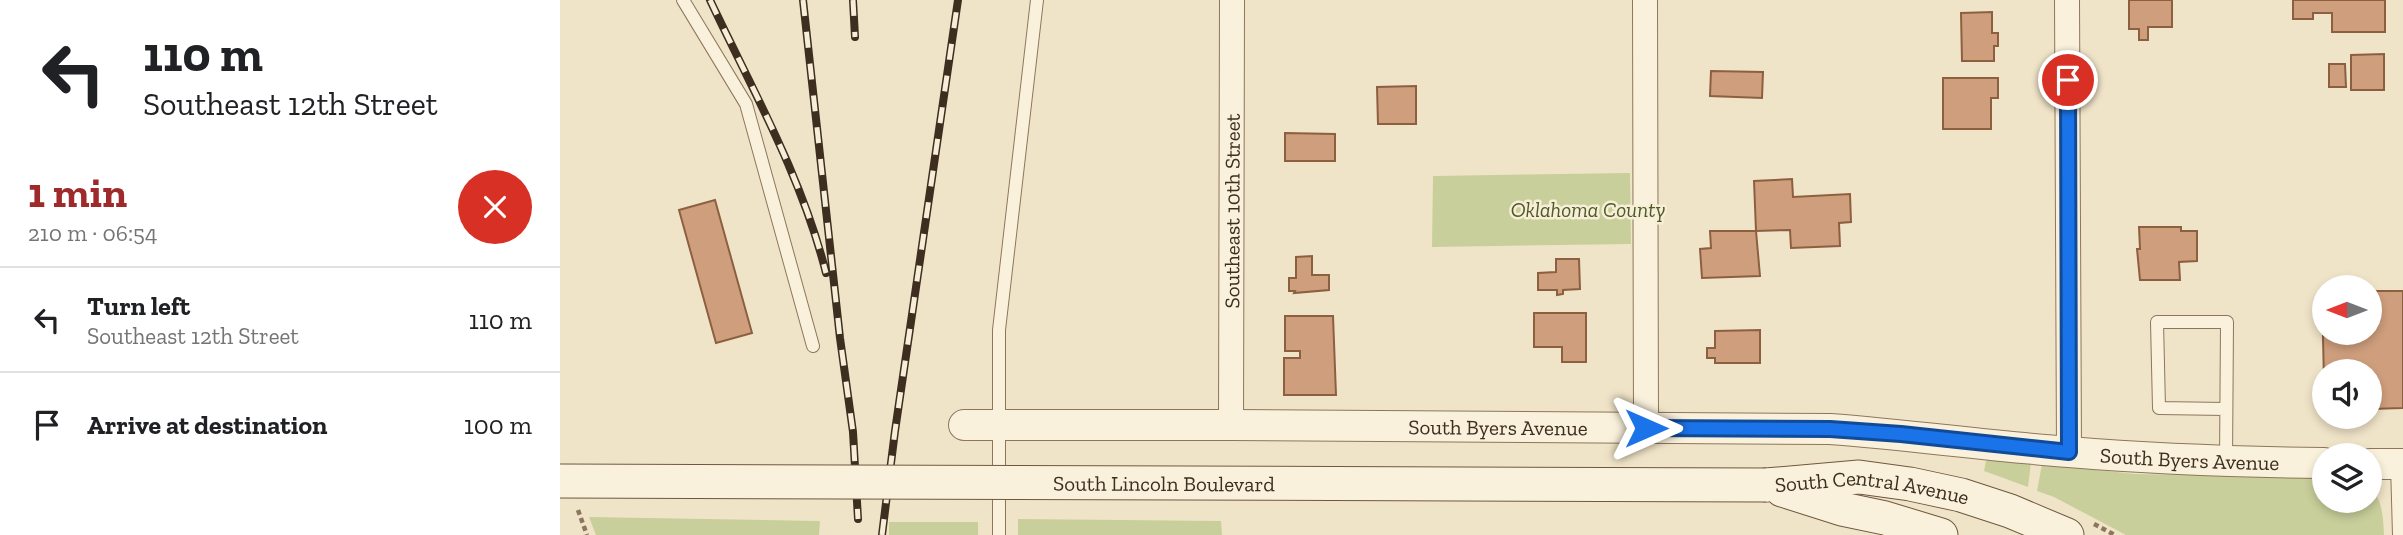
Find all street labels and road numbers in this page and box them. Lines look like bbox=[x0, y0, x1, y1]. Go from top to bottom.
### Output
street label: Southeast 10th Street bbox=[1219, 113, 1244, 308]
street label: South Byers Avenue bbox=[1408, 414, 1588, 440]
street label: South Byers Avenue bbox=[2099, 442, 2280, 475]
street label: South Central Avenue bbox=[1774, 464, 1973, 509]
street label: South Lincoln Boulevard bbox=[1053, 470, 1275, 496]

